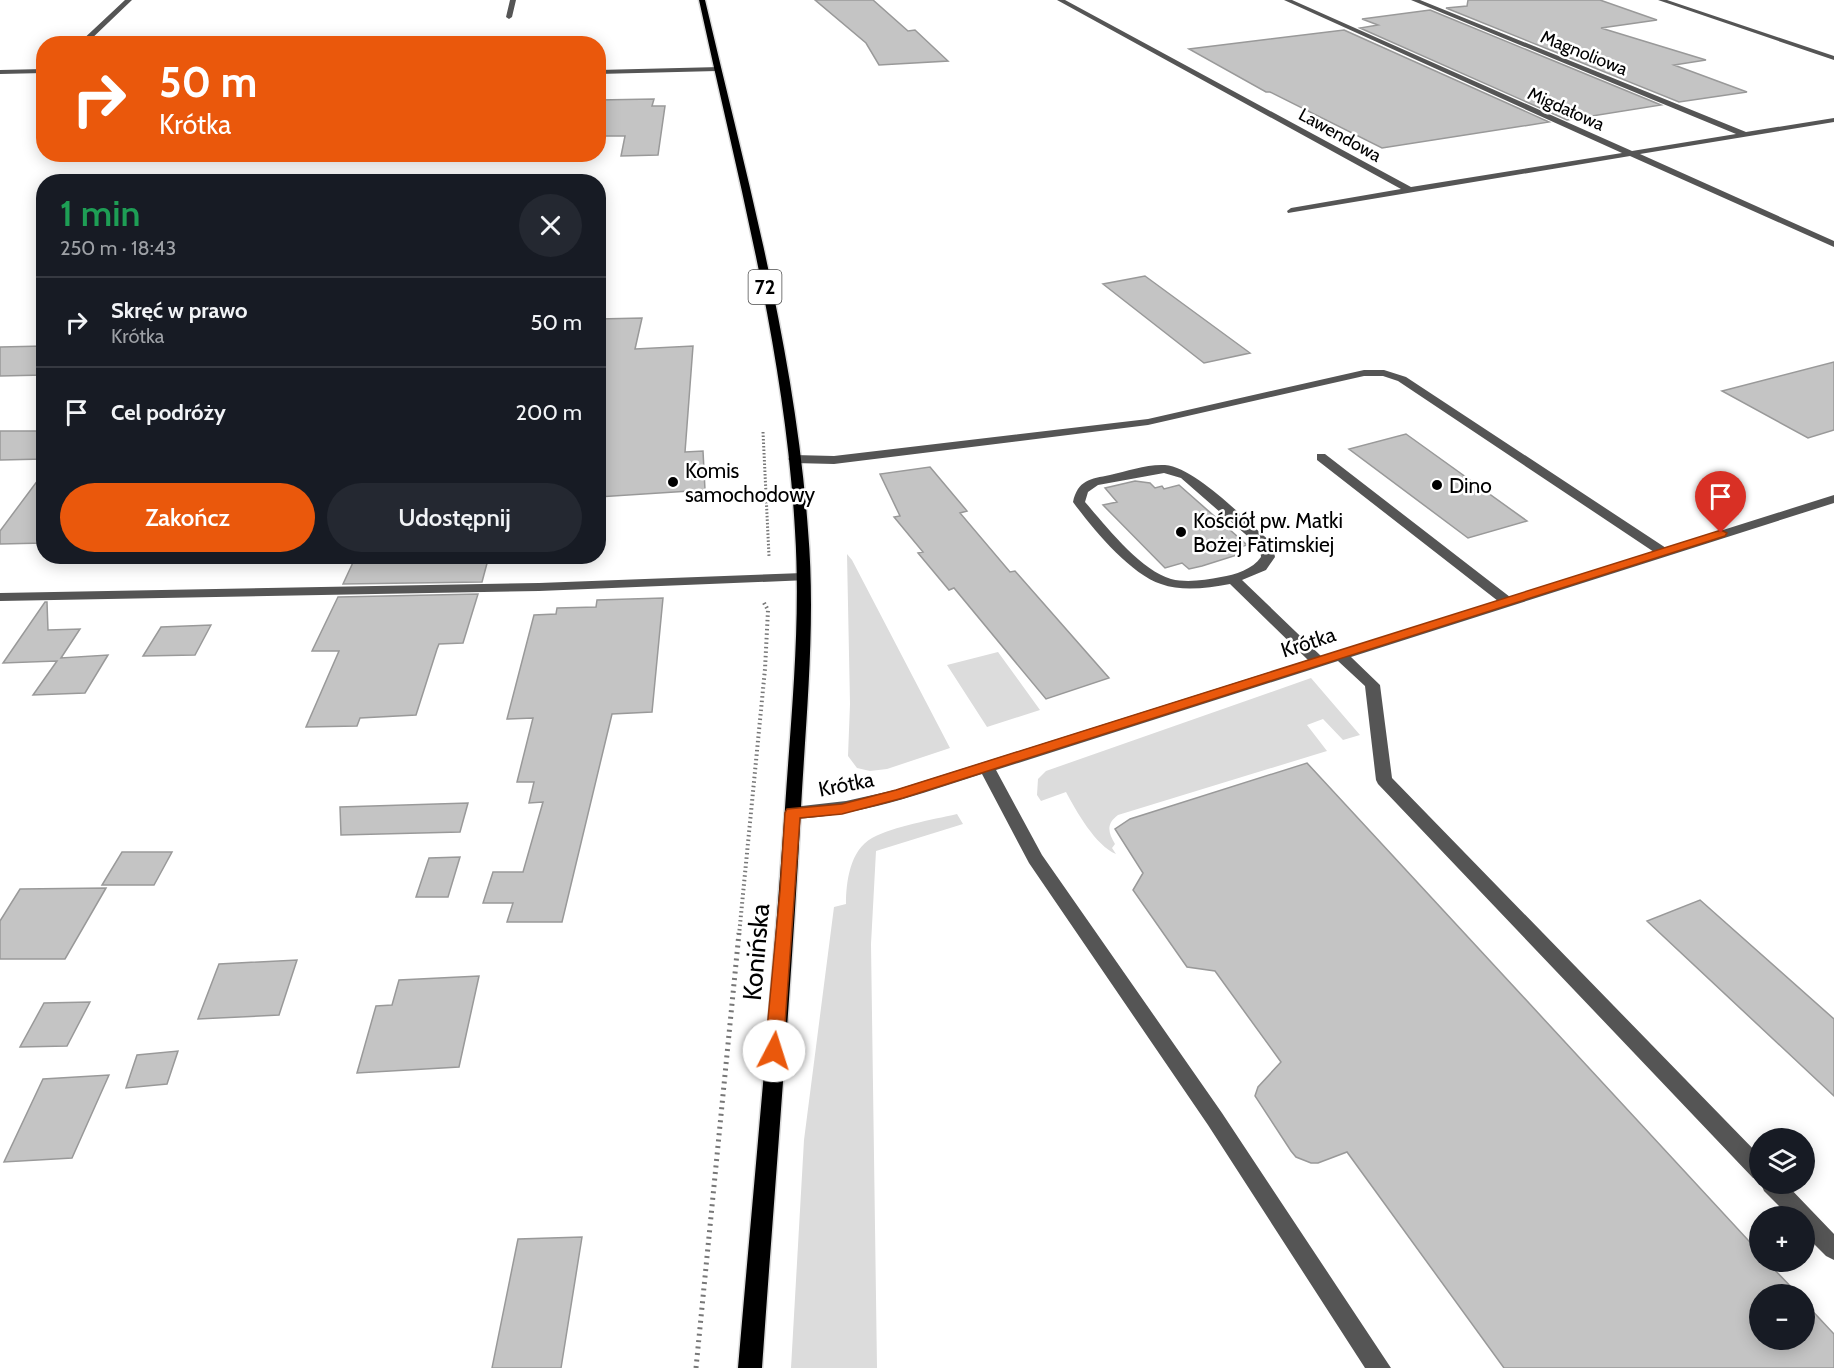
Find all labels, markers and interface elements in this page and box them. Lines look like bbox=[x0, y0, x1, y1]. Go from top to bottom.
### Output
street label: Magnoliowa bbox=[1537, 26, 1631, 80]
text: 50 m bbox=[159, 56, 257, 108]
icon: right bbox=[60, 60, 138, 138]
street label: Migdałowa bbox=[1524, 82, 1608, 136]
street label: Lawendowa bbox=[1295, 103, 1385, 167]
text: Krótka bbox=[159, 108, 231, 141]
text: 1 min bbox=[60, 191, 140, 235]
button: close bbox=[519, 194, 582, 257]
text: 250 m · 18:43 bbox=[60, 236, 176, 260]
road number: 72 bbox=[748, 270, 782, 304]
text: Skręć w prawo bbox=[111, 297, 248, 324]
icon: right bbox=[60, 306, 93, 339]
text: 50 m bbox=[530, 309, 582, 336]
text: Krótka bbox=[111, 324, 164, 348]
icon: arrive bbox=[60, 396, 93, 429]
text: Cel podróży bbox=[111, 399, 226, 426]
text: 200 m bbox=[516, 399, 582, 426]
place label: Komis samochodowy bbox=[685, 458, 816, 507]
pin bbox=[1695, 471, 1746, 533]
place label: Dino bbox=[1449, 473, 1492, 498]
marker: Komis samochodowy bbox=[666, 475, 680, 489]
marker: Dino bbox=[1430, 478, 1444, 492]
icon: arrive bbox=[1704, 480, 1737, 513]
button: Zakończ bbox=[60, 483, 315, 552]
button: Udostępnij bbox=[327, 483, 582, 552]
place label: Kościół pw. Matki Bożej Fatimskiej bbox=[1193, 508, 1343, 558]
marker: Kościół pw. Matki Bożej Fatimskiej bbox=[1174, 525, 1188, 539]
street label: Krótka bbox=[1277, 621, 1339, 663]
street label: Krótka bbox=[816, 766, 876, 802]
street label: Konińska bbox=[736, 902, 776, 1002]
position arrow bbox=[742, 1019, 806, 1083]
map controls bbox=[1749, 1128, 1815, 1350]
button: layers bbox=[1749, 1128, 1815, 1194]
button: + bbox=[1749, 1206, 1815, 1272]
button: − bbox=[1749, 1284, 1815, 1350]

